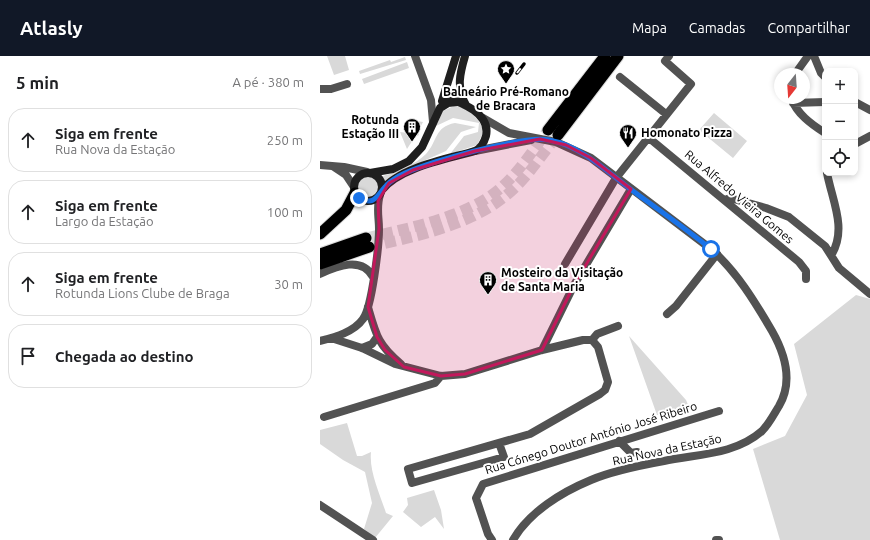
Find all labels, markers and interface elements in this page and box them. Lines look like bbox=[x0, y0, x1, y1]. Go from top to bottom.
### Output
text: Atlasly bbox=[20, 17, 83, 39]
text: Mapa bbox=[632, 20, 667, 36]
text: Camadas bbox=[689, 20, 745, 36]
text: Compartilhar bbox=[767, 20, 850, 36]
place icon: Balneário Pré-Romano de Bracara bbox=[496, 59, 516, 84]
north arrow bbox=[774, 68, 810, 104]
map controls bbox=[822, 68, 858, 176]
button: + bbox=[822, 68, 858, 104]
text: 5 min bbox=[16, 73, 59, 92]
text: A pé · 380 m bbox=[232, 75, 304, 89]
place label: Balneário Pré-Romano de Bracara bbox=[443, 85, 569, 112]
button: − bbox=[822, 104, 858, 140]
place label: Rotunda Estação III bbox=[342, 113, 399, 142]
building icon: Rotunda Estação III bbox=[402, 117, 422, 142]
restaurant icon: Homonato Pizza bbox=[618, 123, 638, 148]
text: Siga em frente bbox=[55, 125, 158, 142]
place label: Homonato Pizza bbox=[641, 126, 732, 139]
icon: ahead bbox=[17, 129, 39, 151]
text: 250 m bbox=[267, 133, 303, 147]
button: locate bbox=[822, 140, 858, 176]
text: Rua Nova da Estação bbox=[55, 142, 175, 156]
street label: Rua Alfredo Vieira Gomes bbox=[682, 147, 796, 246]
route end bbox=[350, 189, 368, 207]
text: Siga em frente bbox=[55, 197, 158, 214]
icon: ahead bbox=[17, 201, 39, 223]
text: 100 m bbox=[267, 205, 303, 219]
text: Largo da Estação bbox=[55, 214, 154, 228]
route start bbox=[702, 240, 720, 258]
place label: Mosteiro da Visitação de Santa Maria bbox=[501, 266, 623, 293]
text: Siga em frente bbox=[55, 269, 158, 286]
building icon: Mosteiro da Visitação de Santa Maria bbox=[478, 270, 498, 295]
icon: ahead bbox=[17, 273, 39, 295]
text: 30 m bbox=[274, 277, 303, 291]
text: Rotunda Lions Clube de Braga bbox=[55, 286, 230, 300]
icon: arrive bbox=[17, 345, 39, 367]
text: Chegada ao destino bbox=[55, 348, 194, 365]
street label: Rua Cónego Doutor António José Ribeiro bbox=[483, 399, 698, 476]
street label: Rua Nova da Estação bbox=[611, 432, 723, 467]

